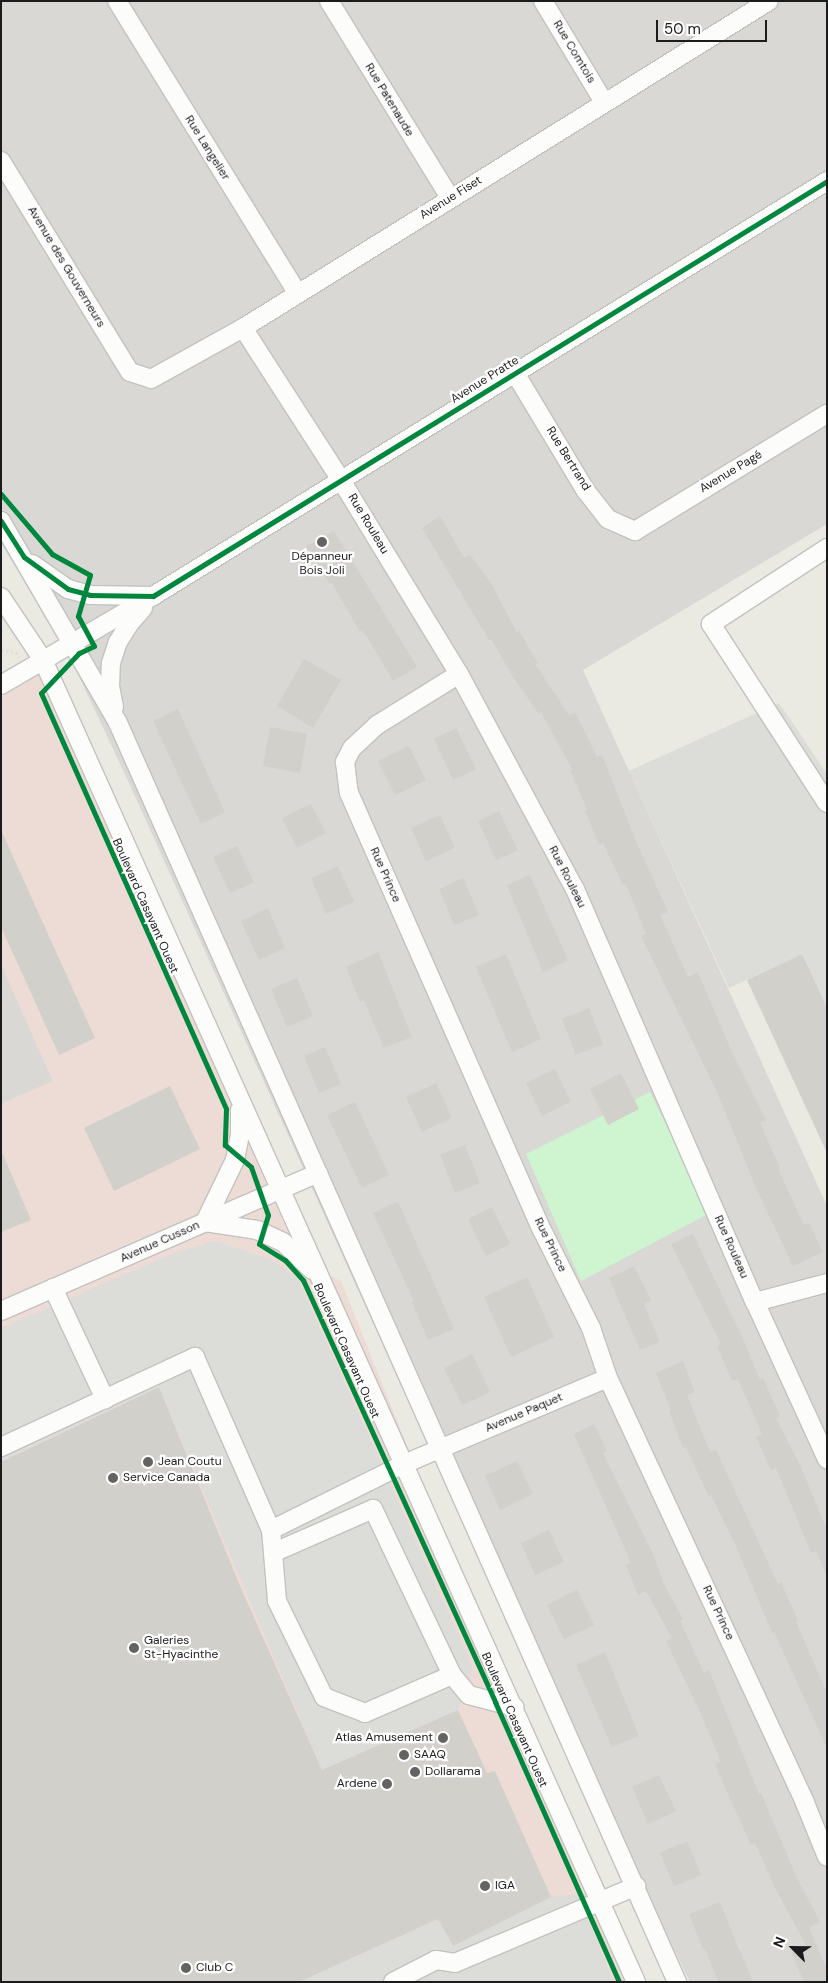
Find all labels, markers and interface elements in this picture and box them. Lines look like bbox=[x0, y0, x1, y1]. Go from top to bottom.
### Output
scale bar bbox=[658, 10, 769, 42]
street label: Rue Comtois bbox=[550, 18, 598, 86]
text: 50 m bbox=[664, 19, 701, 39]
street label: Rue Patenaude bbox=[361, 61, 417, 139]
street label: Rue Langelier bbox=[181, 113, 233, 183]
street label: Avenue Fiset bbox=[417, 173, 485, 223]
street label: Avenue des Gouverneurs bbox=[24, 204, 108, 330]
street label: Avenue Pratte bbox=[448, 353, 522, 407]
street label: Rue Bertrand bbox=[543, 424, 593, 494]
street label: Avenue Pagé bbox=[697, 448, 765, 496]
street label: Rue Rouleau bbox=[344, 491, 392, 557]
marker: Dépanneur Bois Joli bbox=[316, 536, 328, 548]
place label: Dépanneur Bois Joli bbox=[291, 550, 353, 578]
street label: Boulevard Casavant Ouest bbox=[109, 836, 181, 976]
street label: Rue Rouleau bbox=[545, 844, 589, 910]
street label: Rue Prince bbox=[366, 845, 404, 905]
street label: Rue Rouleau bbox=[711, 1213, 751, 1281]
street label: Rue Prince bbox=[531, 1215, 569, 1275]
street label: Avenue Cusson bbox=[118, 1218, 202, 1266]
street label: Boulevard Casavant Ouest bbox=[310, 1281, 382, 1421]
street label: Avenue Paquet bbox=[483, 1390, 565, 1436]
place label: Jean Coutu bbox=[158, 1455, 222, 1469]
marker: Jean Coutu bbox=[142, 1456, 154, 1468]
place label: Service Canada bbox=[123, 1471, 210, 1485]
marker: Service Canada bbox=[107, 1472, 119, 1484]
street label: Rue Prince bbox=[699, 1583, 737, 1643]
place label: Galeries St-Hyacinthe bbox=[144, 1634, 218, 1662]
marker: Galeries St-Hyacinthe bbox=[128, 1642, 140, 1654]
street label: Boulevard Casavant Ouest bbox=[478, 1650, 550, 1790]
place label: Atlas Amusement bbox=[335, 1731, 433, 1745]
marker: Atlas Amusement bbox=[437, 1732, 449, 1744]
place label: SAAQ bbox=[414, 1748, 446, 1762]
marker: SAAQ bbox=[398, 1749, 410, 1761]
place label: Dollarama bbox=[425, 1765, 480, 1779]
marker: Dollarama bbox=[409, 1766, 421, 1778]
place label: Ardene bbox=[337, 1777, 377, 1791]
marker: Ardene bbox=[381, 1778, 393, 1790]
place label: IGA bbox=[495, 1879, 515, 1893]
marker: IGA bbox=[479, 1880, 491, 1892]
north arrow bbox=[768, 1923, 818, 1973]
text: N bbox=[769, 1934, 789, 1950]
place label: Club C bbox=[196, 1961, 233, 1975]
marker: Club C bbox=[180, 1962, 192, 1974]

